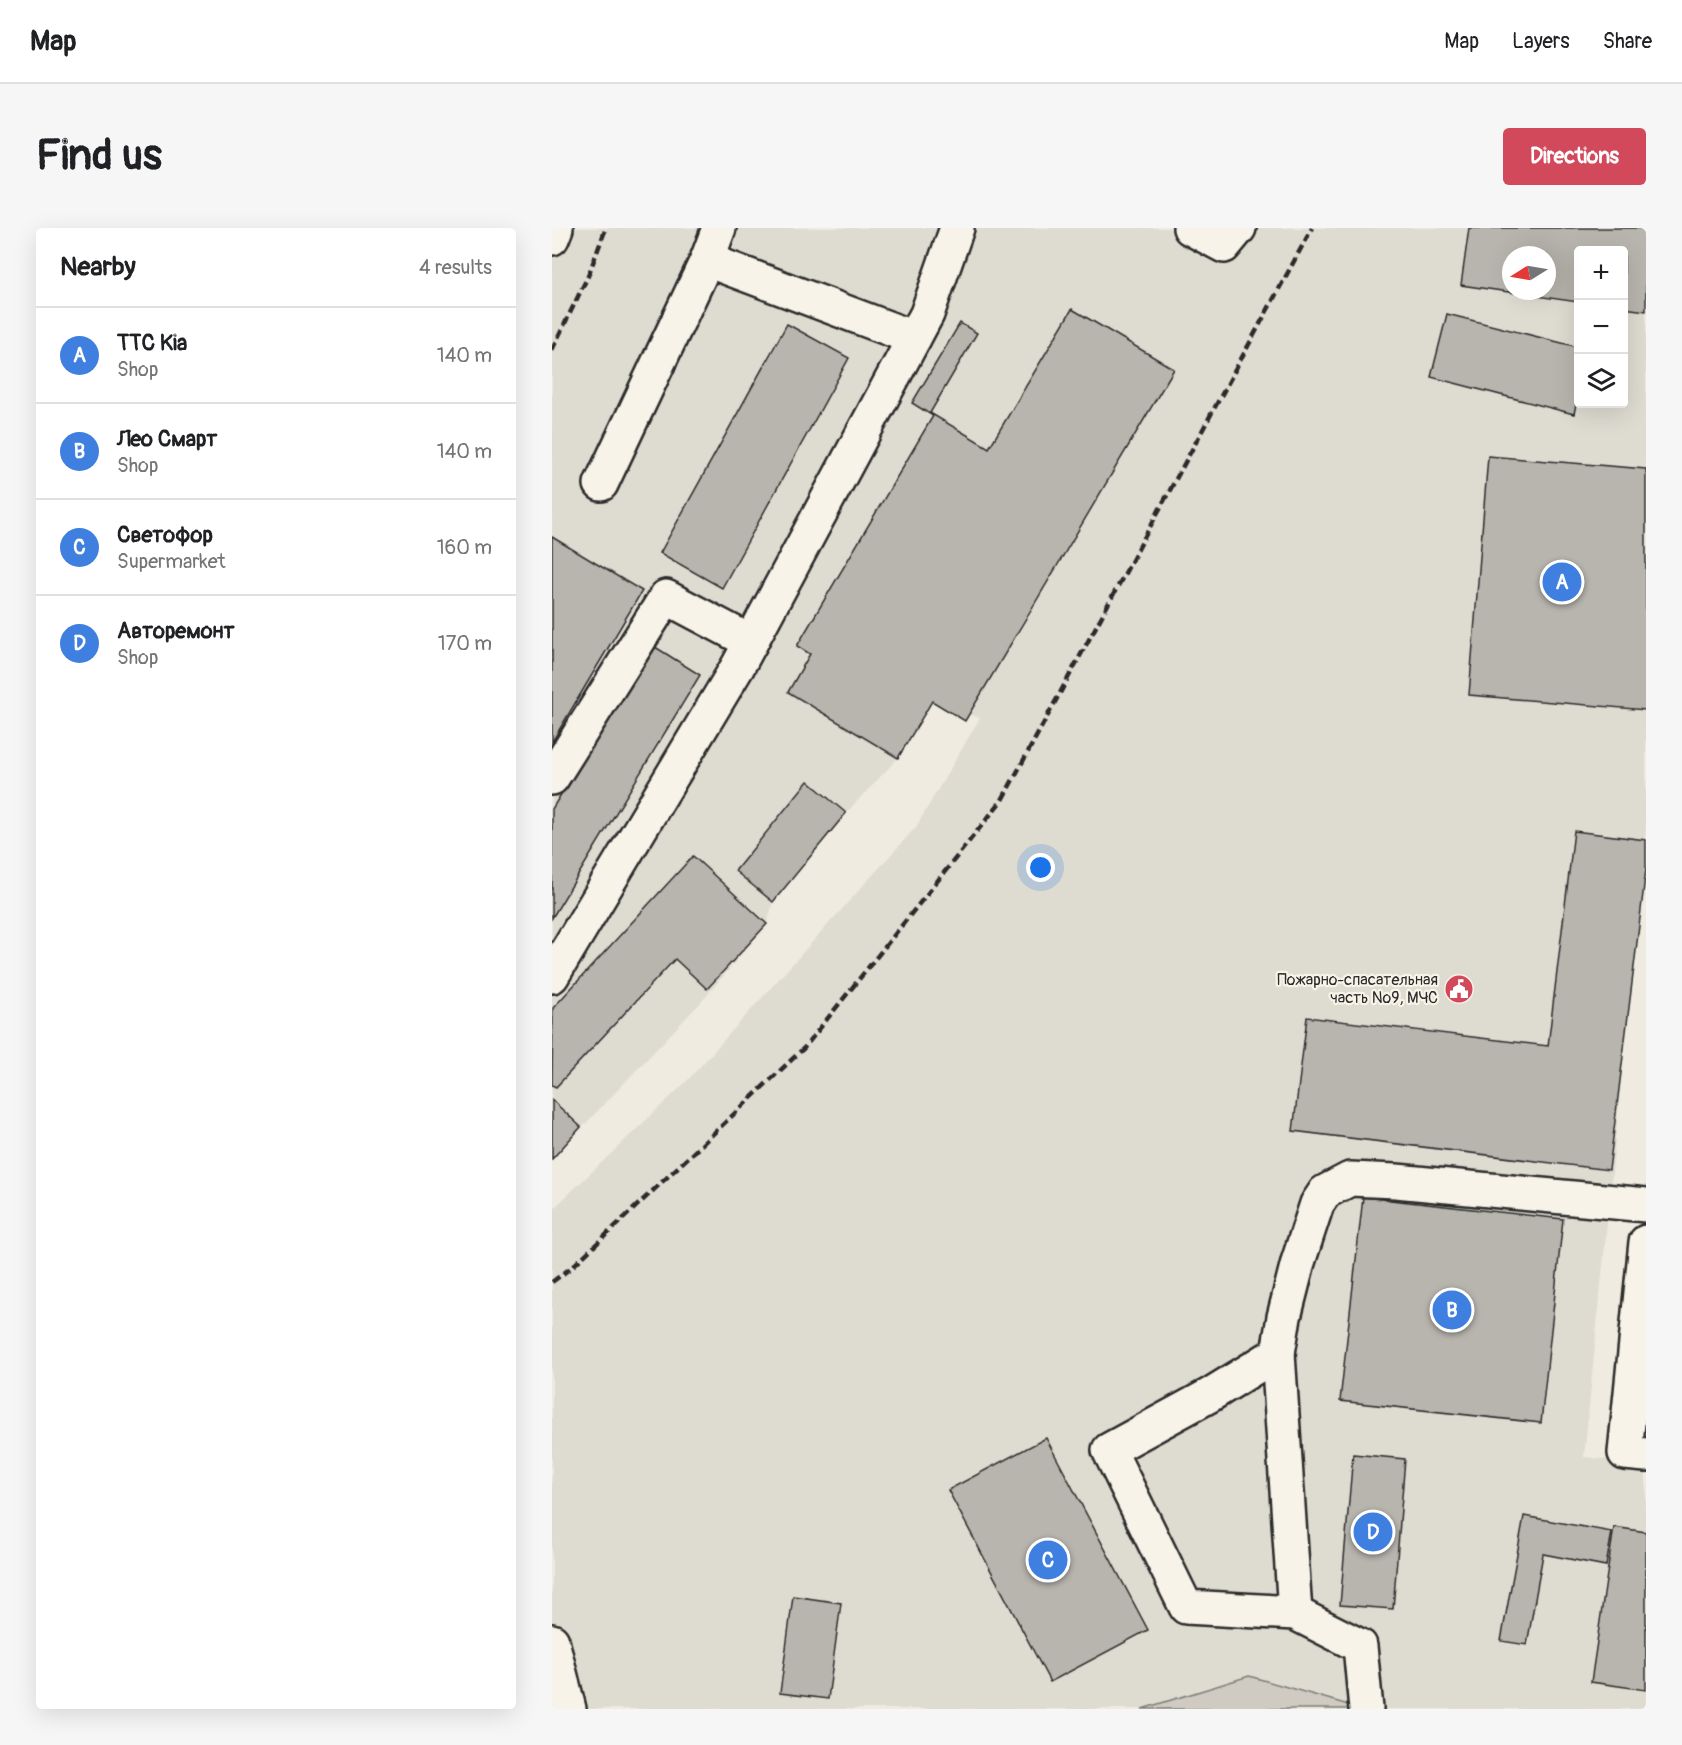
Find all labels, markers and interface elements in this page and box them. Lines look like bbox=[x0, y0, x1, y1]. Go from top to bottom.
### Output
text: Map bbox=[30, 24, 76, 59]
text: Map bbox=[1444, 28, 1479, 55]
text: Layers bbox=[1512, 28, 1570, 55]
text: Share bbox=[1603, 28, 1652, 55]
button: Directions bbox=[1503, 128, 1646, 185]
text: Find us bbox=[36, 130, 162, 182]
north arrow bbox=[1502, 246, 1556, 300]
map controls bbox=[1574, 246, 1628, 408]
button: + bbox=[1574, 246, 1628, 300]
text: Nearby bbox=[60, 251, 136, 283]
text: 4 results bbox=[419, 255, 492, 280]
button: − bbox=[1574, 300, 1628, 354]
text: ТТС Kia bbox=[117, 329, 187, 357]
text: A bbox=[73, 343, 86, 368]
text: 140 m bbox=[437, 343, 492, 368]
button: layers bbox=[1574, 354, 1628, 408]
text: Shop bbox=[117, 357, 158, 382]
text: Лео Смарт bbox=[117, 425, 217, 453]
text: B bbox=[74, 439, 85, 464]
text: 140 m bbox=[437, 439, 492, 464]
text: Shop bbox=[117, 453, 158, 478]
text: Светофор bbox=[117, 521, 213, 549]
text: C bbox=[73, 535, 86, 560]
text: 160 m bbox=[437, 535, 492, 560]
text: Supermarket bbox=[117, 549, 226, 574]
pin: A bbox=[1542, 560, 1582, 604]
text: Авторемонт bbox=[117, 617, 234, 645]
text: D bbox=[73, 631, 86, 656]
text: 170 m bbox=[438, 631, 492, 656]
text: Shop bbox=[117, 645, 158, 670]
your location bbox=[1026, 853, 1055, 882]
place label: Пожарно-спасательная часть №9, МЧС bbox=[1277, 970, 1438, 1008]
public building icon: Пожарно-спасательная часть №9, МЧС bbox=[1443, 973, 1475, 1005]
pin: B bbox=[1432, 1288, 1472, 1332]
pin: D bbox=[1354, 1510, 1392, 1554]
pin: C bbox=[1028, 1538, 1068, 1582]

